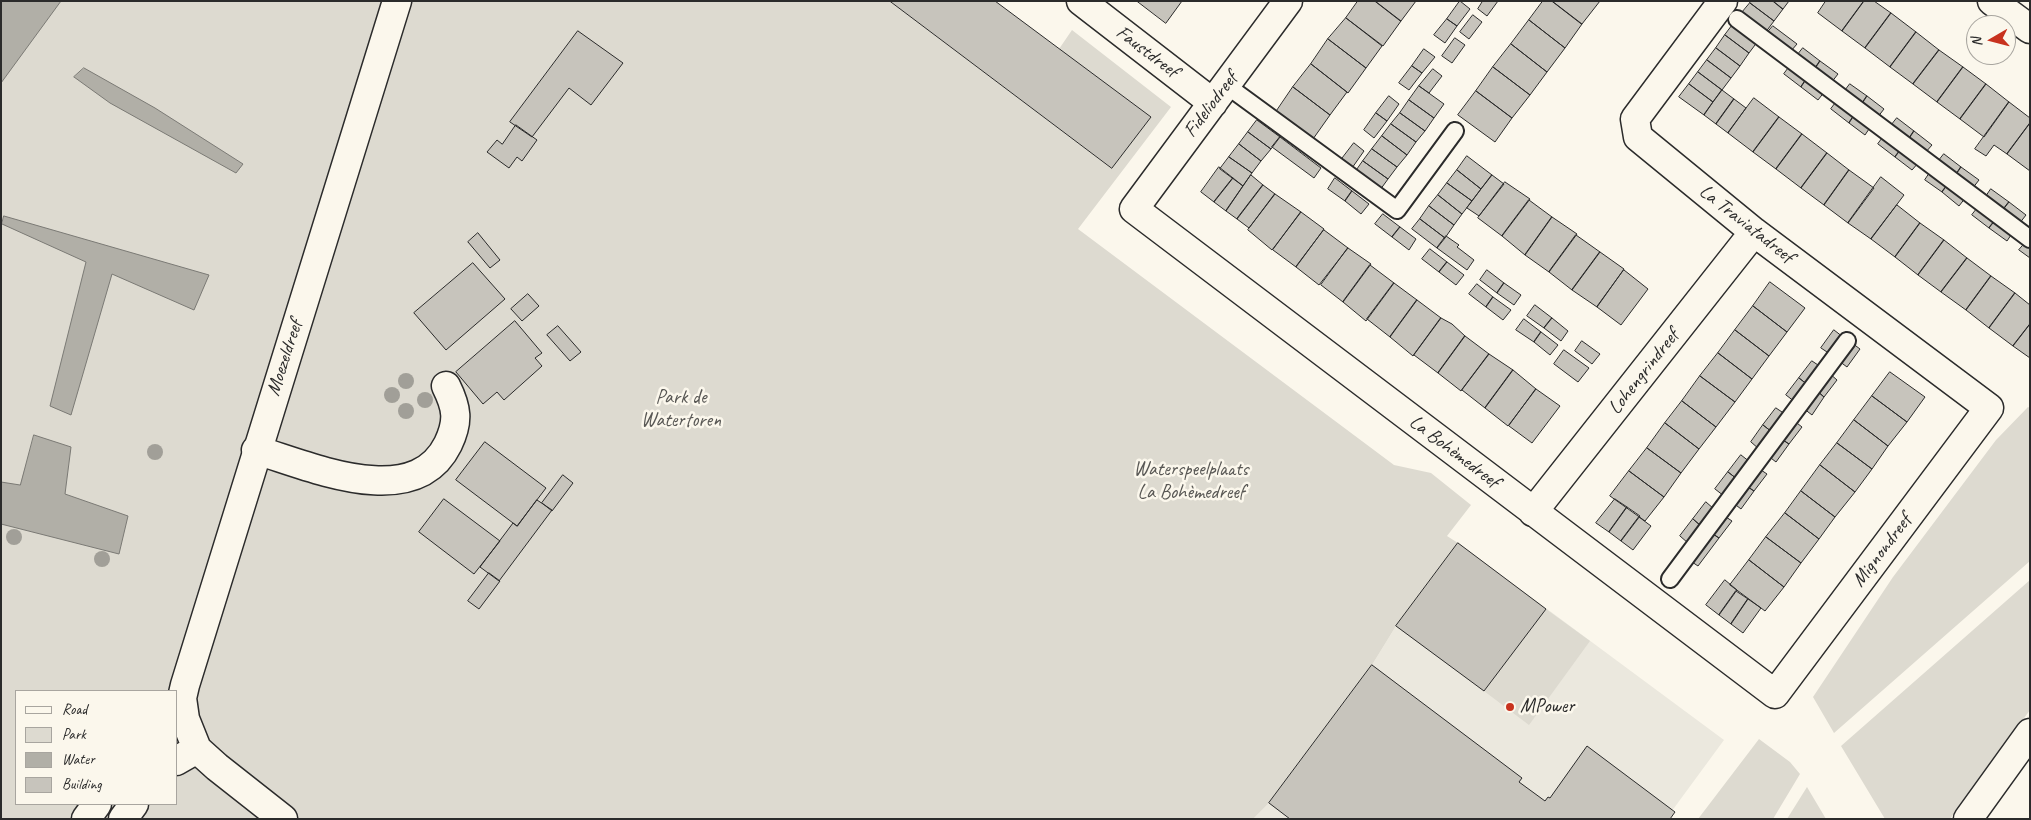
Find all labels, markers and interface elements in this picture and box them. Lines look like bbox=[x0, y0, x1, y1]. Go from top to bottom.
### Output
north arrow bbox=[1966, 15, 2016, 65]
street label: Faustdreef bbox=[1111, 21, 1183, 83]
text: N bbox=[1968, 37, 1986, 48]
street label: Fideliodreef bbox=[1179, 68, 1243, 142]
street label: La Traviatadreef bbox=[1694, 180, 1798, 268]
street label: Moezeldreef bbox=[262, 317, 308, 399]
street label: Lohengrindreef bbox=[1603, 325, 1685, 419]
park label: Park de Watertoren bbox=[641, 386, 721, 433]
street label: La Bohèmedreef bbox=[1404, 410, 1504, 494]
park label: Waterspeelplaats La Bohèmedreef bbox=[1134, 458, 1248, 505]
street label: Mignondreef bbox=[1847, 510, 1917, 592]
legend bbox=[15, 690, 178, 805]
place label: MPower bbox=[1520, 695, 1574, 719]
text: Road bbox=[62, 700, 87, 719]
marker: MPower bbox=[1504, 701, 1516, 713]
text: Park bbox=[62, 725, 86, 744]
text: Water bbox=[62, 750, 95, 769]
text: Building bbox=[62, 775, 101, 794]

